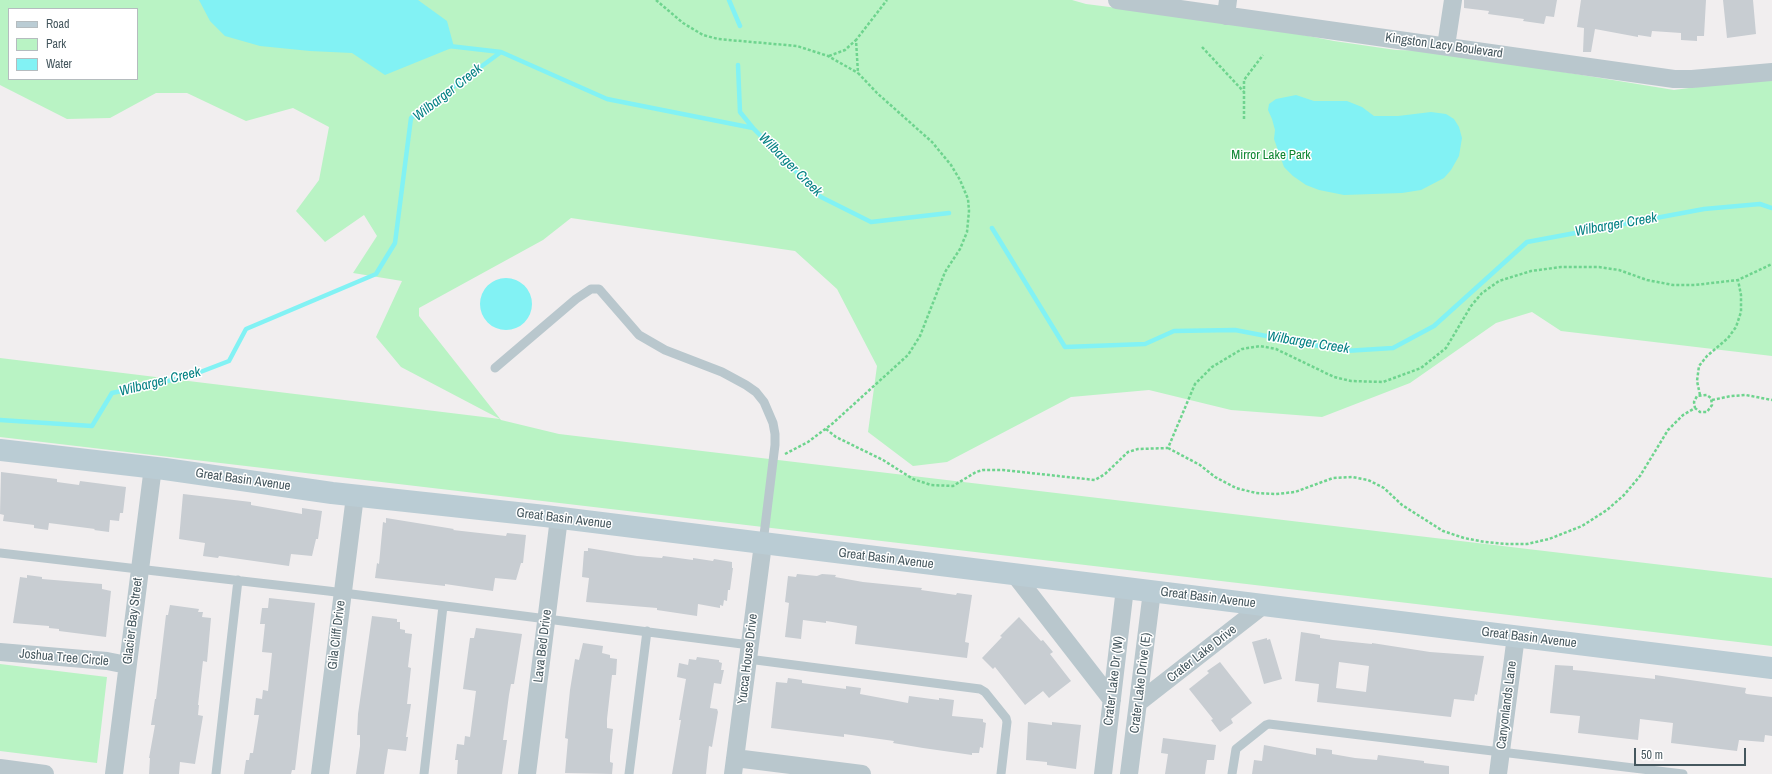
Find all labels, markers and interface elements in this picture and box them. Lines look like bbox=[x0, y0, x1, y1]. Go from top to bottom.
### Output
legend bbox=[8, 8, 138, 80]
text: Road bbox=[46, 16, 70, 32]
street label: Kingston Lacy Boulevard bbox=[1384, 30, 1504, 62]
text: Park bbox=[46, 36, 66, 52]
text: Water bbox=[46, 56, 72, 72]
water label: Wilbarger Creek bbox=[410, 61, 486, 125]
water label: Wilbarger Creek bbox=[755, 130, 825, 200]
park label: Mirror Lake Park bbox=[1231, 148, 1311, 164]
water label: Wilbarger Creek bbox=[1574, 209, 1658, 241]
water label: Wilbarger Creek bbox=[1266, 328, 1350, 358]
water label: Wilbarger Creek bbox=[118, 364, 202, 400]
street label: Great Basin Avenue bbox=[194, 466, 292, 494]
street label: Great Basin Avenue bbox=[515, 505, 613, 533]
street label: Great Basin Avenue bbox=[837, 545, 935, 573]
street label: Glacier Bay Street bbox=[120, 577, 146, 665]
street label: Great Basin Avenue bbox=[1159, 584, 1257, 612]
street label: Gila Cliff Drive bbox=[325, 599, 349, 671]
street label: Lava Bed Drive bbox=[531, 609, 555, 683]
street label: Yucca House Drive bbox=[735, 613, 761, 705]
street label: Crater Lake Drive bbox=[1164, 622, 1240, 686]
street label: Great Basin Avenue bbox=[1480, 624, 1578, 652]
street label: Crater Lake Drive (E) bbox=[1127, 632, 1155, 734]
street label: Crater Lake Dr (W) bbox=[1101, 635, 1127, 727]
street label: Joshua Tree Circle bbox=[19, 646, 109, 670]
street label: Canyonlands Lane bbox=[1494, 660, 1520, 750]
scale bar bbox=[1636, 740, 1748, 766]
text: 50 m bbox=[1641, 747, 1663, 763]

